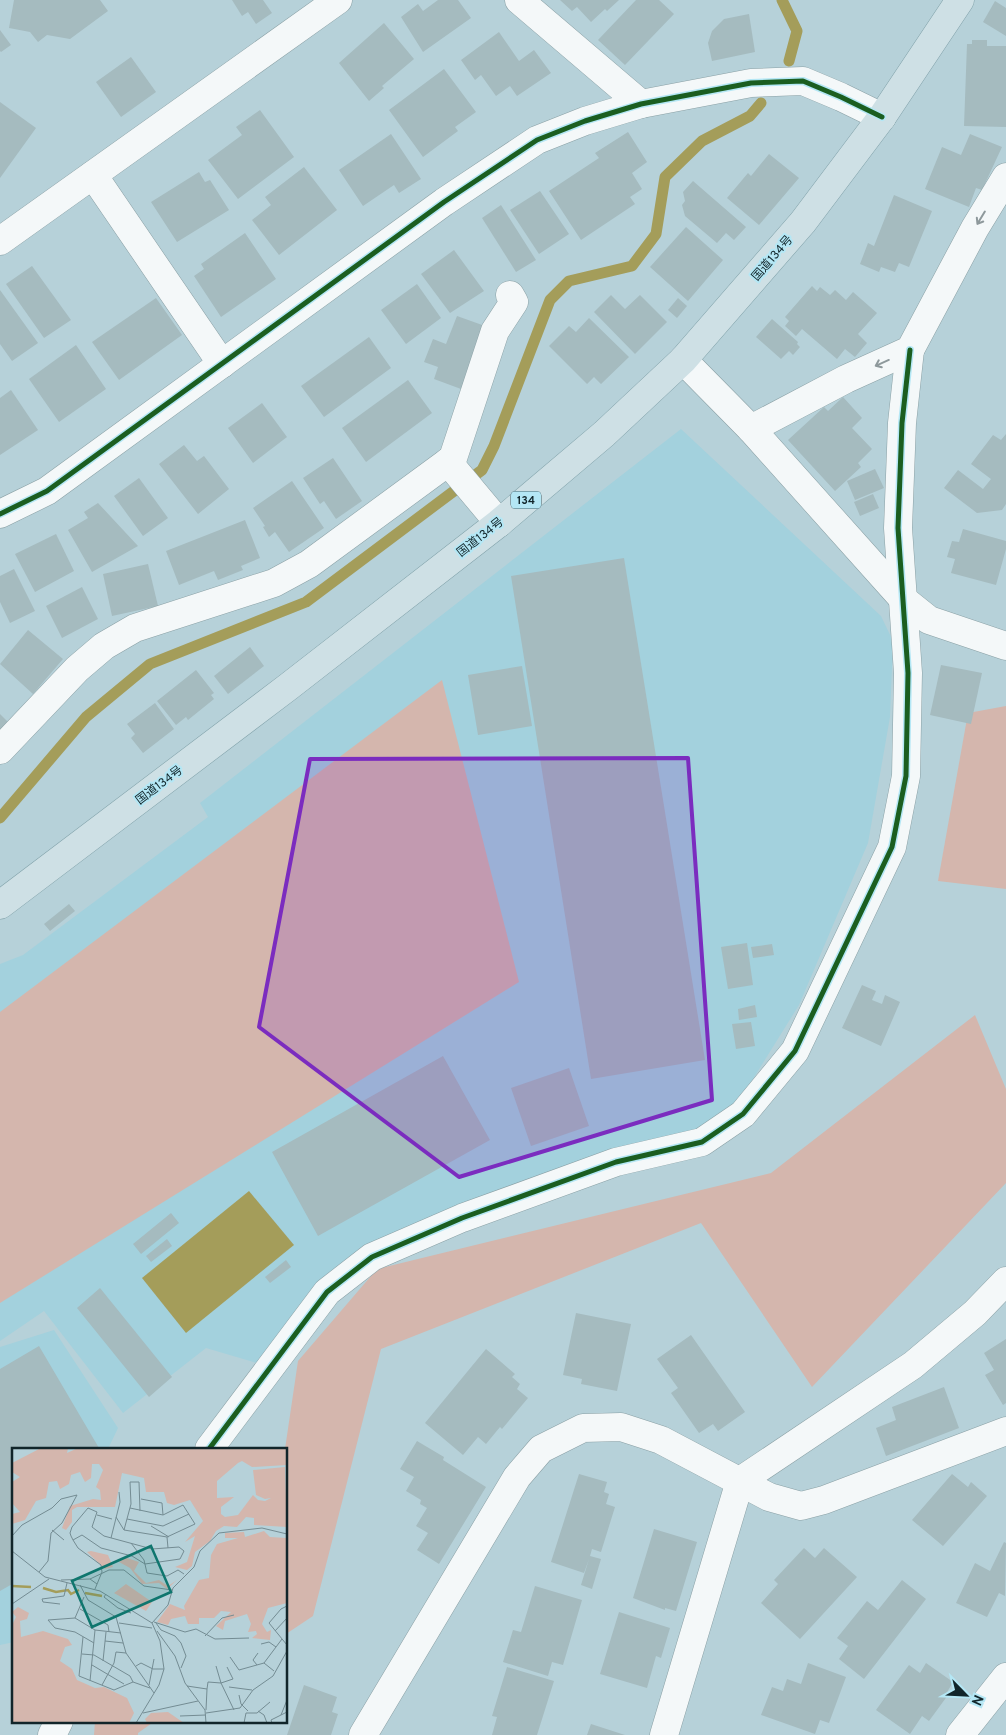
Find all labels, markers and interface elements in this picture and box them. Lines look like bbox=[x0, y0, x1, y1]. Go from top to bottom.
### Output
one-way arrow bbox=[975, 211, 985, 225]
street label: 国道134号 bbox=[749, 233, 797, 285]
one-way arrow bbox=[875, 358, 890, 368]
road number: 134 bbox=[511, 492, 541, 508]
street label: 国道134号 bbox=[454, 515, 507, 561]
street label: 国道134号 bbox=[133, 763, 186, 809]
inset map bbox=[12, 1448, 288, 1722]
north arrow bbox=[941, 1670, 991, 1720]
text: N bbox=[967, 1692, 986, 1708]

